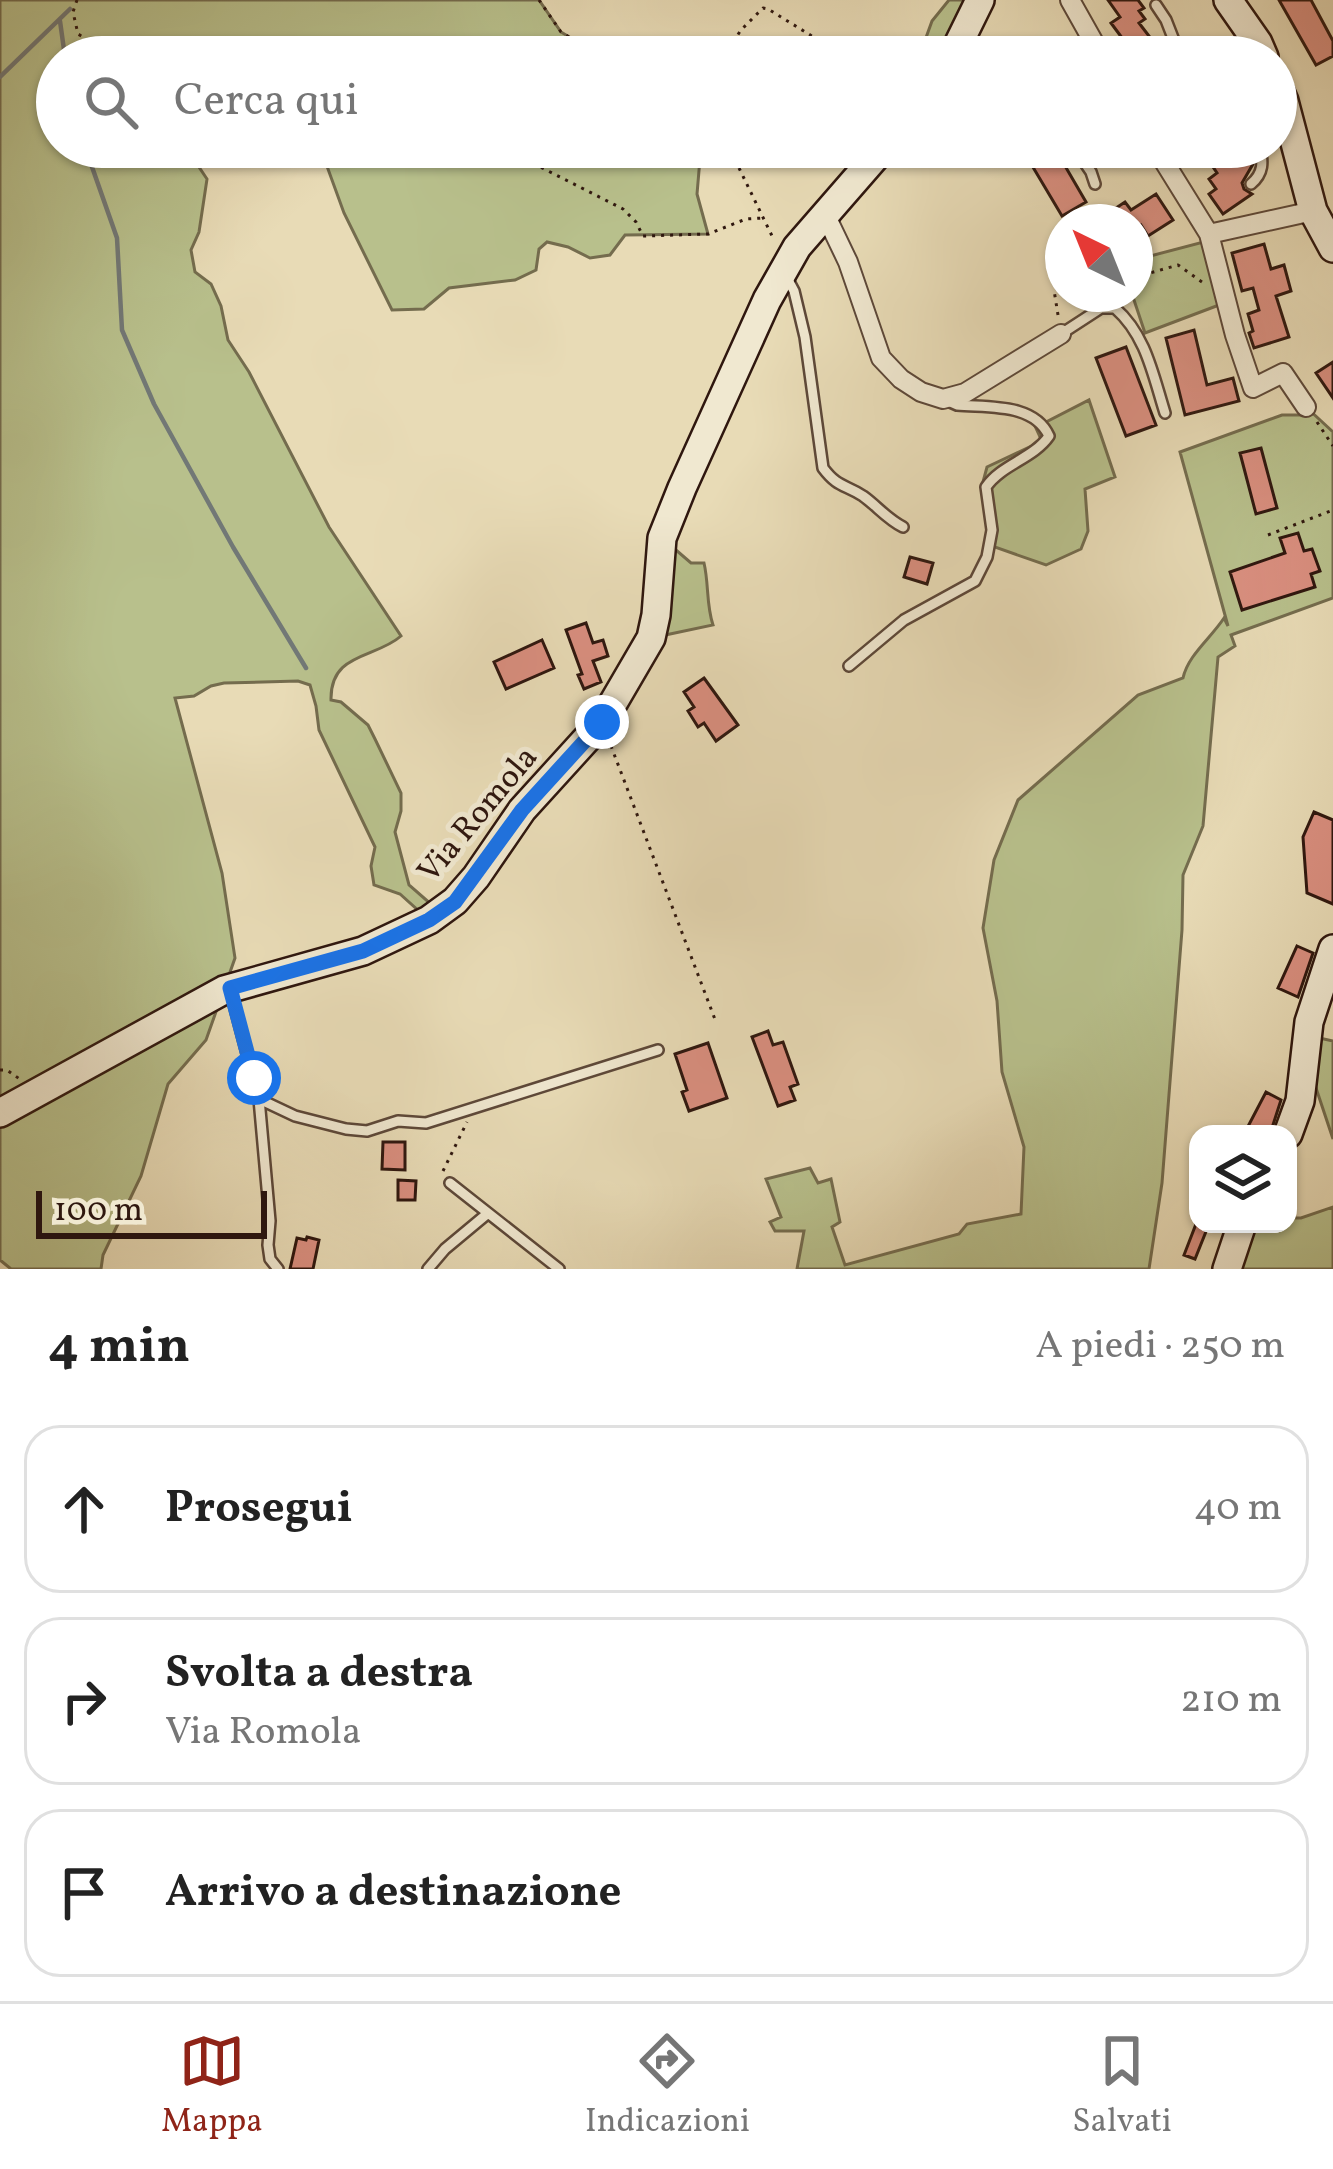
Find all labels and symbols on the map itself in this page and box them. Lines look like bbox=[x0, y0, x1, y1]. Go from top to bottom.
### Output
north arrow bbox=[1045, 204, 1153, 312]
route end bbox=[575, 695, 629, 749]
street label: Via Romola bbox=[408, 737, 550, 894]
route start bbox=[227, 1051, 281, 1105]
scale bar bbox=[36, 1185, 267, 1238]

